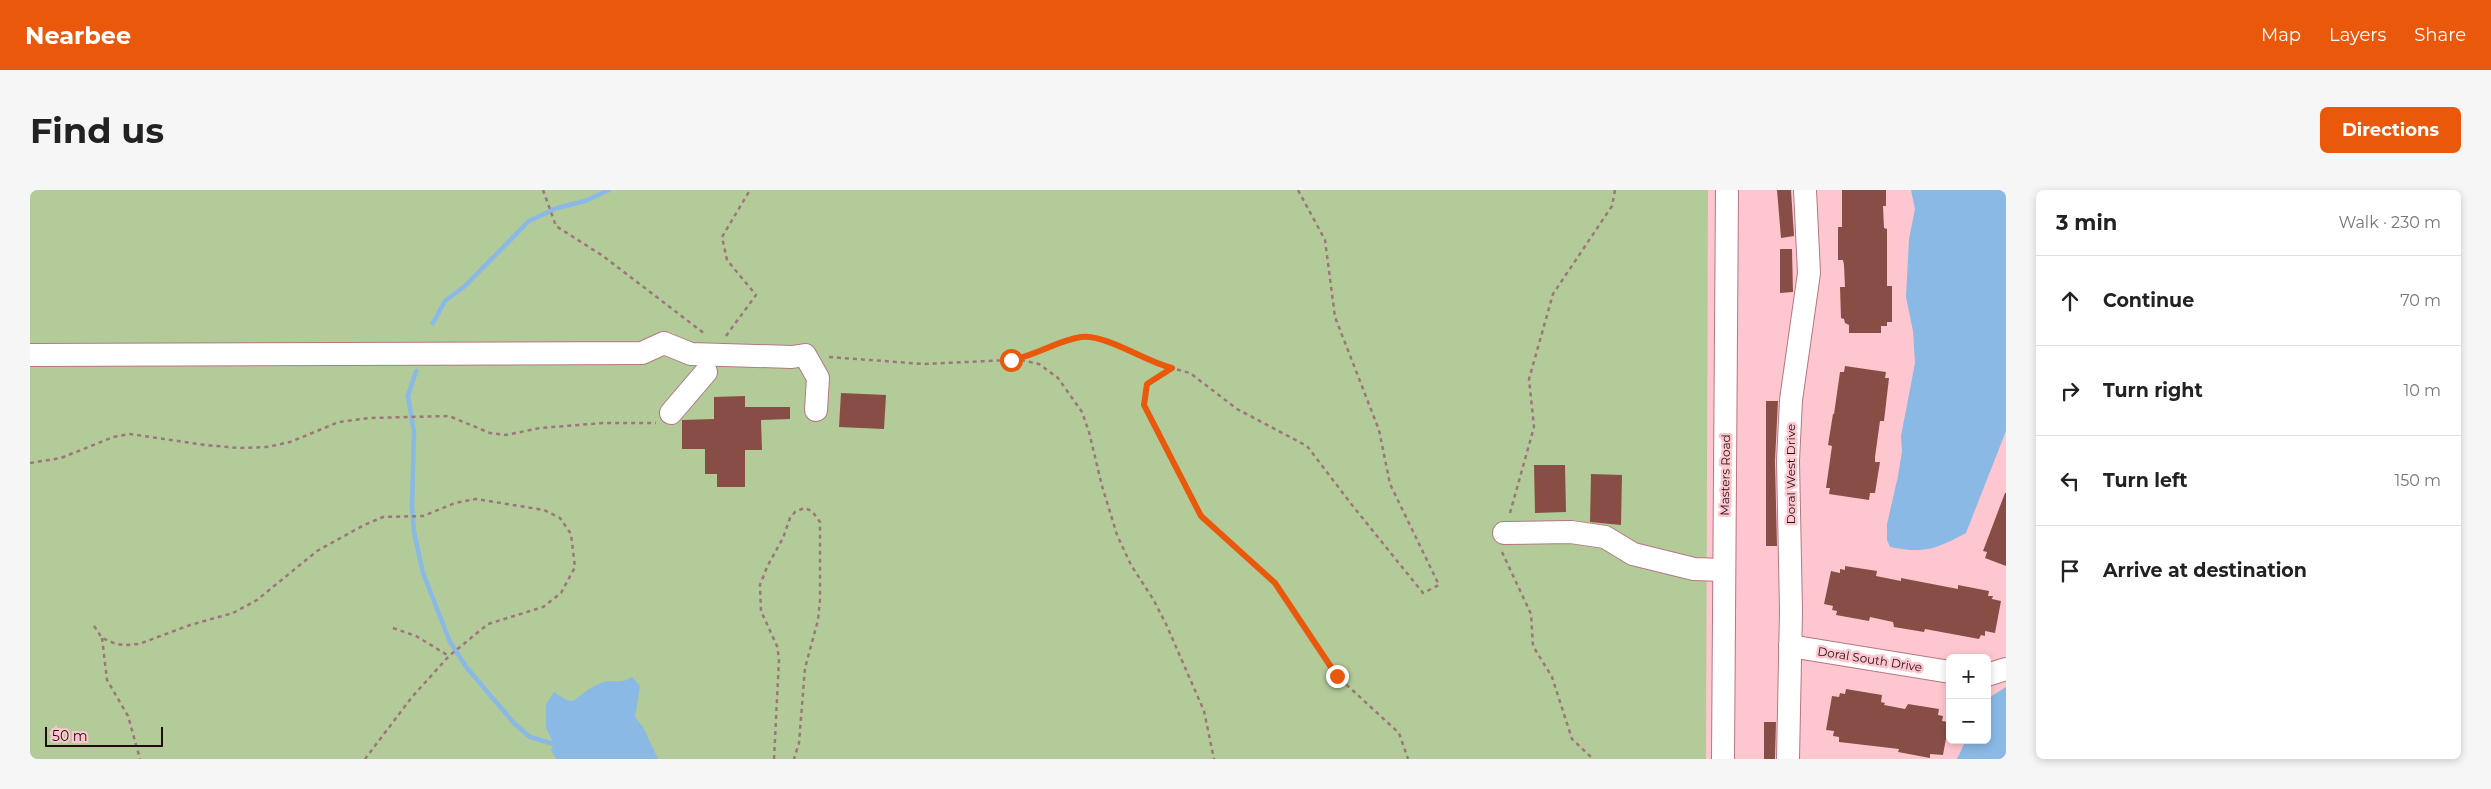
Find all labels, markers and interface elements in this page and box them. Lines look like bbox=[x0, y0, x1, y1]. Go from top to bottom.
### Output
text: Nearbee bbox=[25, 21, 131, 50]
text: Map bbox=[2261, 24, 2301, 46]
text: Layers bbox=[2329, 24, 2386, 46]
text: Share bbox=[2414, 24, 2466, 46]
button: Directions bbox=[2320, 107, 2461, 153]
text: Find us bbox=[30, 109, 164, 152]
text: 3 min bbox=[2056, 210, 2117, 235]
text: Walk · 230 m bbox=[2339, 213, 2441, 232]
icon: ahead bbox=[2056, 287, 2084, 315]
text: Continue bbox=[2103, 289, 2194, 312]
text: 70 m bbox=[2400, 291, 2441, 310]
route start bbox=[1000, 349, 1023, 372]
icon: right bbox=[2056, 377, 2084, 405]
text: Turn right bbox=[2103, 379, 2203, 402]
text: 10 m bbox=[2403, 381, 2441, 400]
street label: Doral West Drive bbox=[1783, 424, 1798, 524]
street label: Masters Road bbox=[1717, 434, 1733, 516]
icon: left bbox=[2056, 467, 2084, 495]
text: Turn left bbox=[2103, 469, 2188, 492]
text: 150 m bbox=[2394, 471, 2441, 490]
icon: arrive bbox=[2056, 557, 2084, 585]
text: Arrive at destination bbox=[2103, 559, 2307, 582]
street label: Doral South Drive bbox=[1817, 643, 1923, 675]
map controls bbox=[1946, 654, 1991, 744]
button: + bbox=[1946, 654, 1991, 699]
route end bbox=[1326, 665, 1349, 688]
button: − bbox=[1946, 699, 1991, 744]
scale bar bbox=[45, 724, 162, 747]
text: 50 m bbox=[52, 727, 88, 745]

